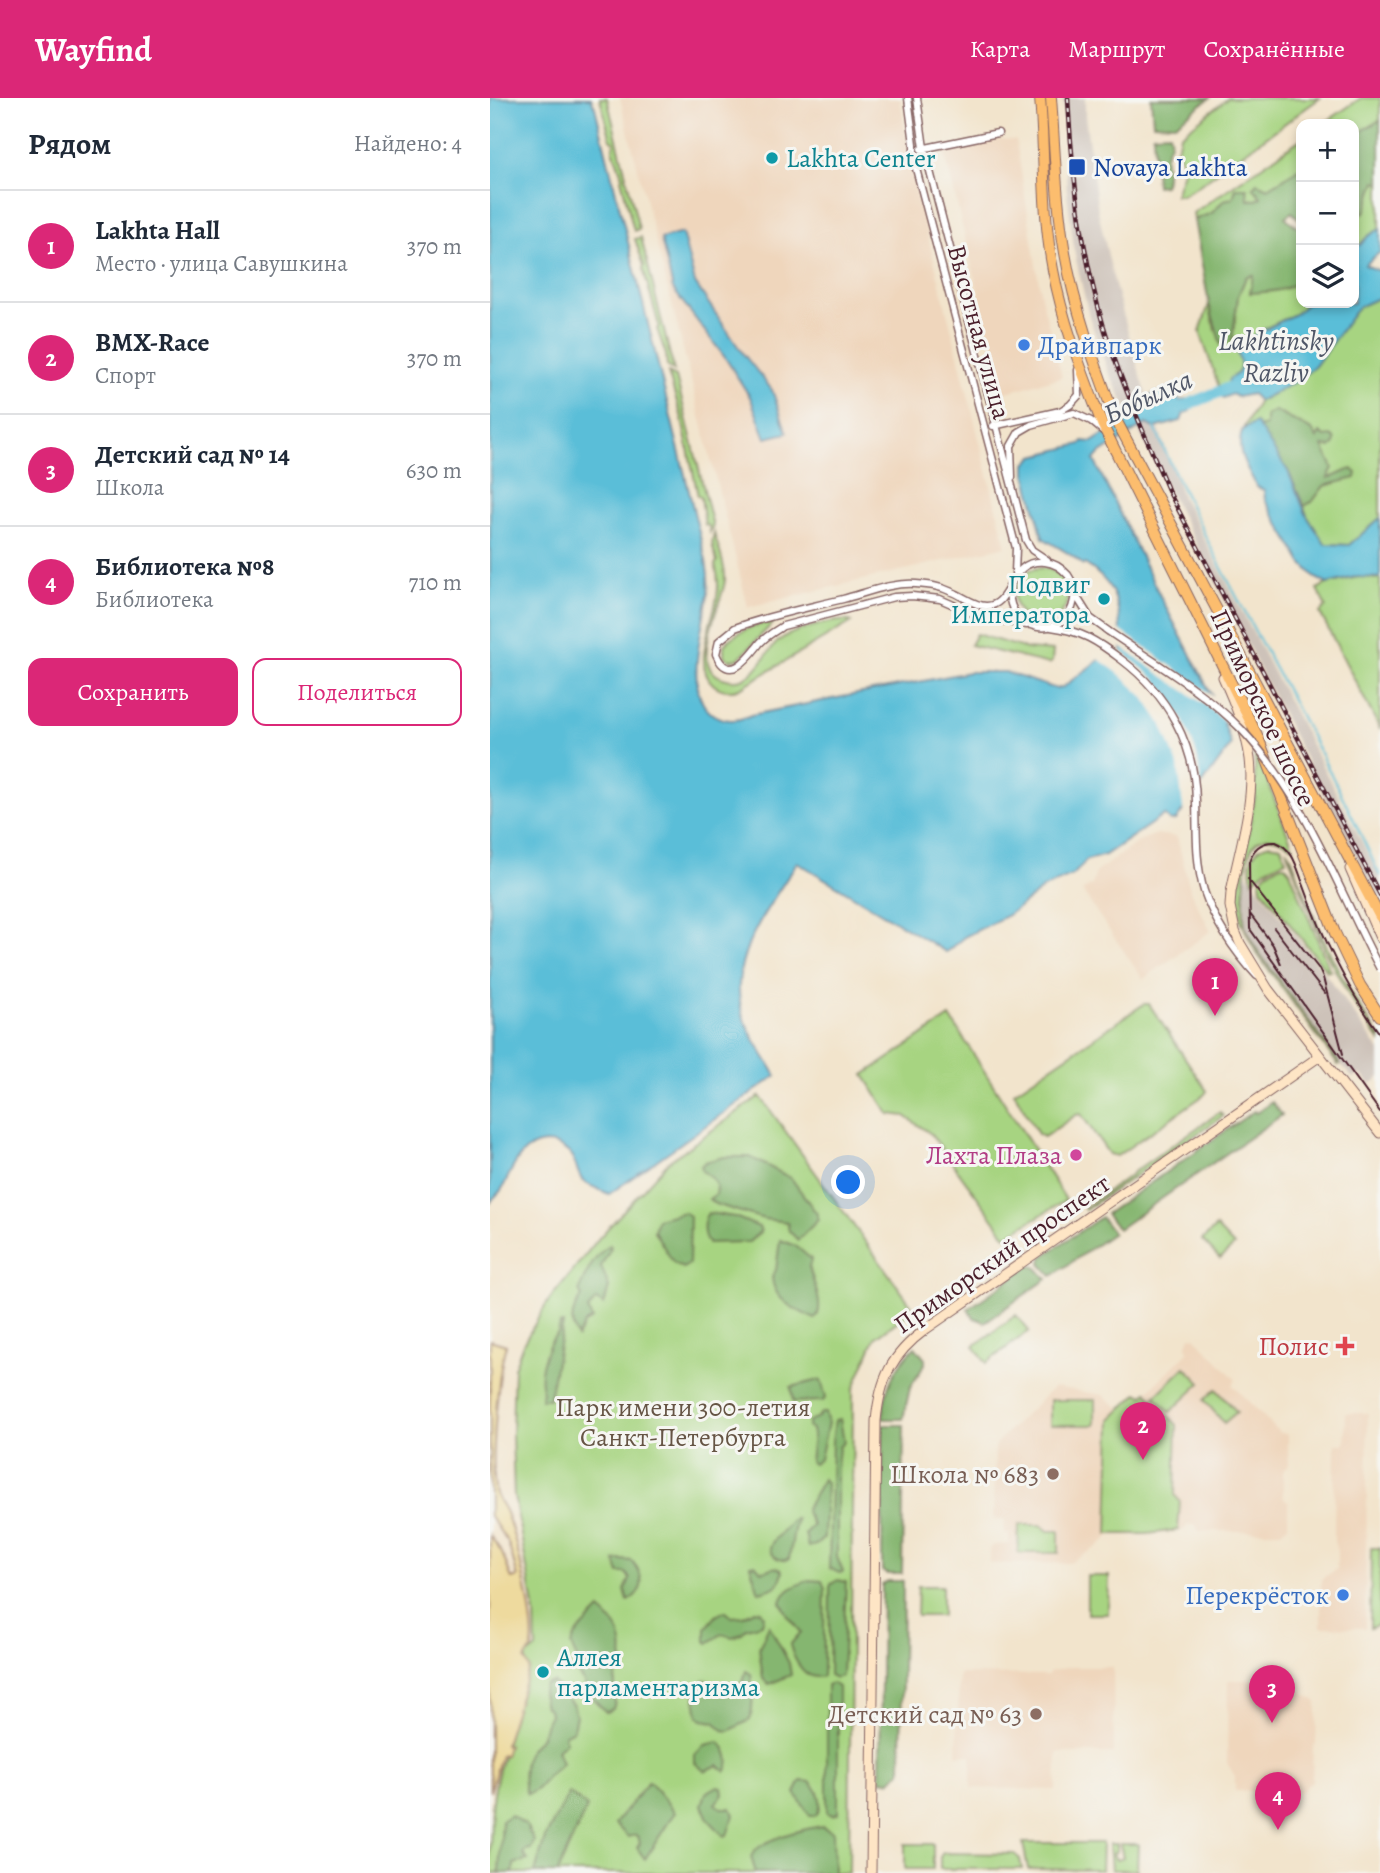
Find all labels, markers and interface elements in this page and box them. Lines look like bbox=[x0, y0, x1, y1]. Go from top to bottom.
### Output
text: Wayfind bbox=[35, 27, 152, 72]
text: Карта bbox=[970, 33, 1030, 65]
text: Маршрут bbox=[1068, 33, 1166, 65]
text: Сохранённые bbox=[1204, 33, 1345, 65]
map controls bbox=[1296, 119, 1359, 308]
button: + bbox=[1296, 119, 1359, 182]
text: Рядом bbox=[28, 124, 111, 164]
text: Найдено: 4 bbox=[354, 128, 462, 159]
place label: Lakhta Center bbox=[786, 141, 936, 176]
marker: Lakhta Center bbox=[764, 150, 780, 166]
place label: Novaya Lakhta bbox=[1093, 150, 1248, 185]
marker: Novaya Lakhta bbox=[1067, 157, 1087, 177]
button: − bbox=[1296, 182, 1359, 245]
text: Lakhta Hall bbox=[95, 213, 220, 248]
text: 1 bbox=[47, 231, 55, 262]
text: 370 m bbox=[407, 231, 462, 262]
street label: Высотная улица bbox=[939, 241, 1019, 423]
button: layers bbox=[1296, 245, 1359, 308]
text: Место · улица Савушкина bbox=[95, 248, 348, 279]
water label: Lakhtinsky Razliv bbox=[1218, 322, 1334, 392]
text: BMX-Race bbox=[95, 325, 210, 360]
place label: Драйвпарк bbox=[1038, 328, 1162, 363]
marker: Драйвпарк bbox=[1016, 337, 1032, 353]
text: 2 bbox=[45, 343, 57, 374]
text: 370 m bbox=[407, 343, 462, 374]
text: Спорт bbox=[95, 360, 156, 391]
water label: Бобылка bbox=[1097, 361, 1199, 433]
text: Детский сад № 14 bbox=[95, 437, 290, 472]
text: 3 bbox=[46, 455, 56, 486]
text: 630 m bbox=[406, 455, 462, 486]
text: Школа bbox=[95, 472, 164, 503]
text: Библиотека №8 bbox=[95, 549, 274, 584]
text: 4 bbox=[46, 567, 56, 598]
text: 710 m bbox=[409, 567, 462, 598]
place label: Подвиг Императора bbox=[951, 567, 1090, 632]
text: Библиотека bbox=[95, 584, 214, 615]
marker: Подвиг Императора bbox=[1096, 591, 1112, 607]
street label: Приморское шоссе bbox=[1202, 604, 1324, 812]
button: Сохранить bbox=[28, 658, 238, 726]
button: Поделиться bbox=[252, 658, 462, 726]
pin: 1 bbox=[1192, 958, 1238, 1016]
place label: Лахта Плаза bbox=[926, 1138, 1062, 1173]
marker: Лахта Плаза bbox=[1068, 1147, 1084, 1163]
your location bbox=[831, 1165, 865, 1199]
street label: Приморский проспект bbox=[887, 1166, 1117, 1342]
place label: Полис bbox=[1258, 1329, 1329, 1364]
marker: Полис bbox=[1335, 1336, 1355, 1356]
park label: Парк имени 300-летия Санкт-Петербурга bbox=[556, 1390, 810, 1455]
pin: 2 bbox=[1120, 1402, 1166, 1460]
place label: Школа № 683 bbox=[890, 1457, 1039, 1492]
marker: Школа № 683 bbox=[1045, 1466, 1061, 1482]
place label: Перекрёсток bbox=[1185, 1578, 1329, 1613]
marker: Перекрёсток bbox=[1335, 1587, 1351, 1603]
place label: Аллея парламентаризма bbox=[556, 1640, 760, 1705]
marker: Аллея парламентаризма bbox=[535, 1664, 551, 1680]
pin: 3 bbox=[1249, 1665, 1295, 1723]
place label: Детский сад № 63 bbox=[828, 1697, 1022, 1732]
marker: Детский сад № 63 bbox=[1028, 1706, 1044, 1722]
pin: 4 bbox=[1255, 1772, 1301, 1830]

